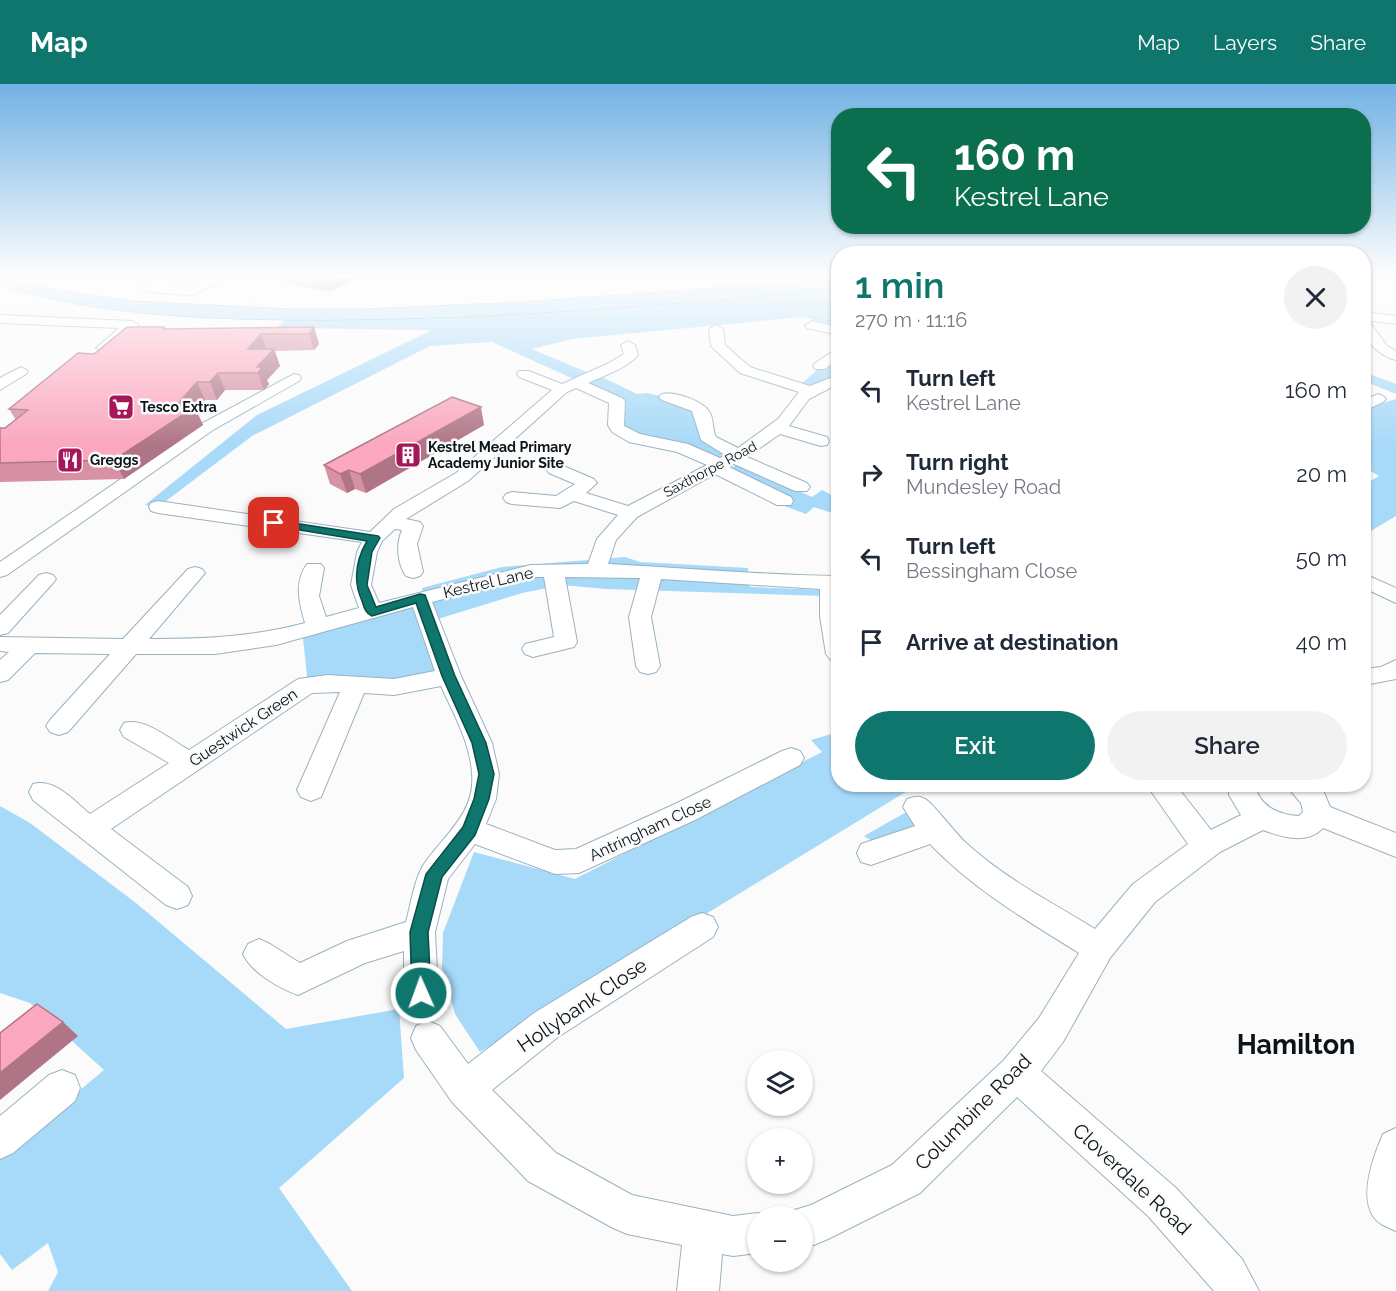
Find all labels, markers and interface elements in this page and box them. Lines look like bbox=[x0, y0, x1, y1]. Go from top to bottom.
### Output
text: Map bbox=[30, 26, 88, 59]
text: Map bbox=[1137, 30, 1180, 55]
text: Layers bbox=[1213, 30, 1277, 55]
text: Share bbox=[1310, 30, 1366, 55]
text: 160 m bbox=[954, 131, 1075, 180]
icon: left bbox=[855, 132, 933, 210]
text: Kestrel Lane bbox=[954, 181, 1109, 212]
text: 1 min bbox=[855, 264, 944, 306]
button: close bbox=[1284, 266, 1347, 329]
text: 270 m · 11:16 bbox=[855, 308, 967, 332]
text: Turn left bbox=[906, 365, 996, 391]
icon: left bbox=[855, 374, 888, 407]
text: 160 m bbox=[1285, 377, 1347, 403]
text: Kestrel Lane bbox=[906, 391, 1021, 415]
supermarket icon: Tesco Extra bbox=[106, 392, 136, 422]
place label: Tesco Extra bbox=[140, 399, 217, 415]
street label: Saxthorpe Road bbox=[661, 438, 759, 500]
place label: Kestrel Mead Primary Academy Junior Site bbox=[428, 439, 572, 471]
building icon: Kestrel Mead Primary Academy Junior Site bbox=[393, 440, 423, 470]
restaurant icon: Greggs bbox=[55, 445, 85, 475]
text: Turn right bbox=[906, 449, 1009, 475]
place label: Greggs bbox=[90, 452, 139, 468]
icon: right bbox=[855, 458, 888, 491]
text: 20 m bbox=[1296, 461, 1347, 487]
text: Mundesley Road bbox=[906, 475, 1061, 499]
pin bbox=[248, 497, 299, 548]
icon: arrive bbox=[257, 506, 290, 539]
text: Turn left bbox=[906, 533, 996, 559]
icon: left bbox=[855, 542, 888, 575]
text: 50 m bbox=[1296, 545, 1347, 571]
text: Bessingham Close bbox=[906, 559, 1077, 583]
street label: Kestrel Lane bbox=[441, 563, 535, 602]
icon: arrive bbox=[855, 626, 888, 659]
text: Arrive at destination bbox=[906, 629, 1119, 655]
text: 40 m bbox=[1296, 629, 1347, 655]
street label: Guestwick Green bbox=[186, 684, 301, 771]
button: Exit bbox=[855, 711, 1095, 780]
button: Share bbox=[1107, 711, 1347, 780]
street label: Antringham Close bbox=[586, 792, 714, 865]
street label: Hollybank Close bbox=[513, 953, 651, 1057]
position arrow bbox=[389, 961, 453, 1025]
district label: Hamilton bbox=[1237, 1029, 1355, 1060]
street label: Columbine Road bbox=[910, 1049, 1036, 1175]
map controls bbox=[747, 1050, 813, 1272]
button: layers bbox=[747, 1050, 813, 1116]
street label: Cloverdale Road bbox=[1068, 1118, 1196, 1240]
button: + bbox=[747, 1128, 813, 1194]
button: − bbox=[747, 1206, 813, 1272]

